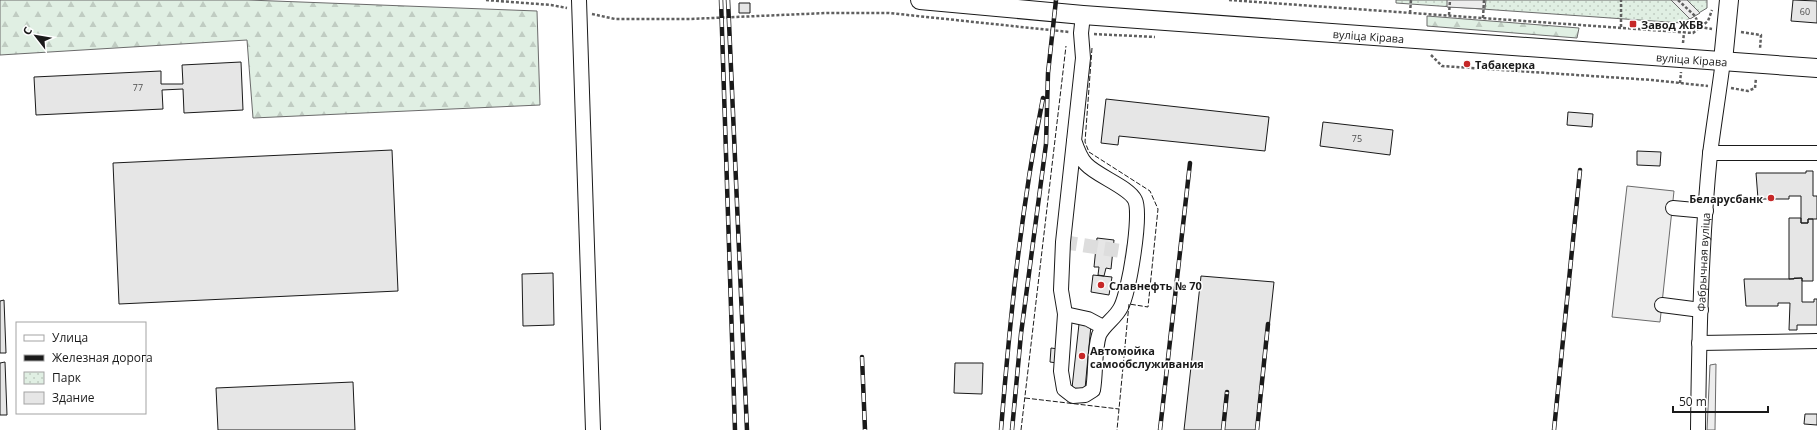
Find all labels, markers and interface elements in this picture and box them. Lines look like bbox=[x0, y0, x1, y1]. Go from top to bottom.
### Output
house number: 60 bbox=[1800, 5, 1810, 18]
north arrow bbox=[16, 16, 56, 56]
place label: Завод ЖБВ bbox=[1641, 17, 1703, 32]
marker: Завод ЖБВ bbox=[1628, 19, 1638, 29]
text: С bbox=[19, 24, 35, 37]
street label: вуліца Кірава bbox=[1332, 26, 1405, 46]
street label: вуліца Кірава bbox=[1655, 49, 1728, 69]
place label: Табакерка bbox=[1475, 57, 1535, 72]
marker: Табакерка bbox=[1462, 59, 1472, 69]
house number: 77 bbox=[133, 81, 143, 94]
house number: 75 bbox=[1352, 132, 1362, 145]
place label: Беларусбанк bbox=[1689, 191, 1763, 206]
marker: Беларусбанк bbox=[1766, 193, 1776, 203]
street label: Фабрычная вуліца bbox=[1693, 212, 1713, 312]
place label: Славнефть № 70 bbox=[1109, 278, 1202, 293]
marker: Славнефть № 70 bbox=[1096, 280, 1106, 290]
legend bbox=[16, 322, 146, 414]
text: Улица bbox=[52, 329, 88, 346]
place label: Автомойка самообслуживания bbox=[1090, 343, 1204, 371]
text: Железная дорога bbox=[52, 349, 153, 366]
marker: Автомойка самообслуживания bbox=[1077, 351, 1087, 361]
text: Парк bbox=[52, 369, 82, 386]
scale bar bbox=[1673, 388, 1768, 414]
text: Здание bbox=[52, 389, 95, 406]
text: 50 m bbox=[1679, 393, 1707, 410]

